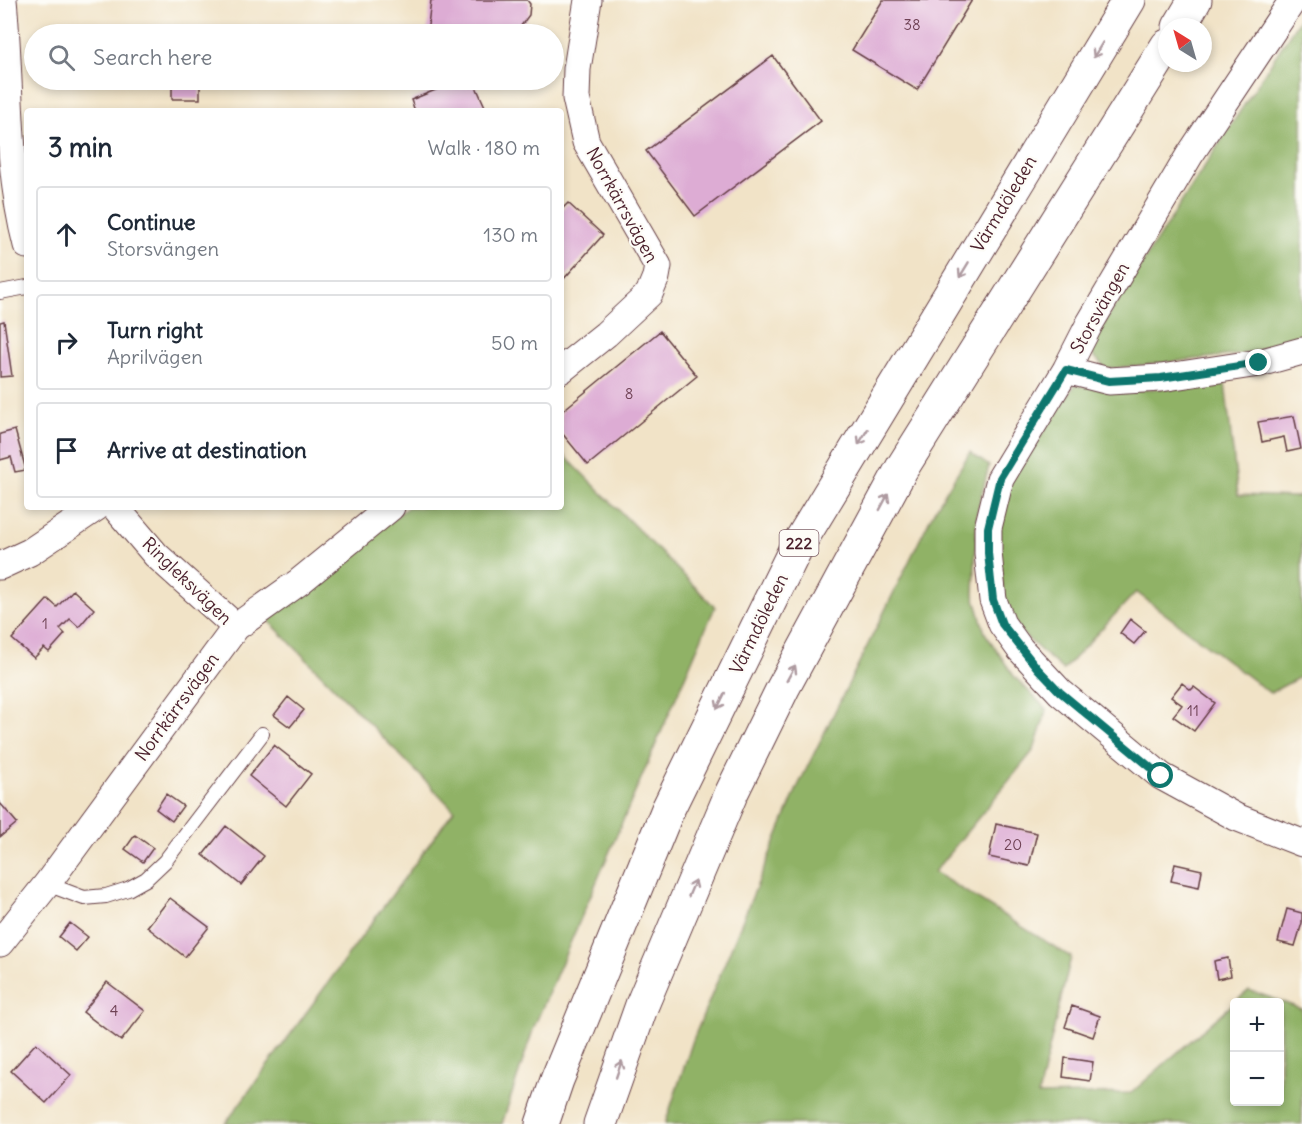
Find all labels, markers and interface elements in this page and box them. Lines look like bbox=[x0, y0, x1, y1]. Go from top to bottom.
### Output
house number: 38 bbox=[903, 15, 921, 34]
north arrow bbox=[1158, 18, 1212, 72]
search box bbox=[24, 24, 564, 90]
icon: search bbox=[45, 41, 78, 74]
one-way arrow bbox=[1092, 41, 1104, 58]
text: Search here bbox=[93, 43, 212, 71]
text: 3 min bbox=[48, 131, 113, 164]
text: Walk · 180 m bbox=[428, 135, 540, 160]
street label: Norrkärrsvägen bbox=[581, 143, 664, 266]
street label: Värmdöleden bbox=[966, 151, 1041, 256]
text: Continue bbox=[107, 208, 196, 236]
icon: ahead bbox=[50, 218, 83, 251]
text: 130 m bbox=[483, 222, 538, 247]
text: Storsvängen bbox=[107, 236, 219, 261]
street label: Storsvängen bbox=[1065, 258, 1134, 357]
one-way arrow bbox=[957, 261, 969, 278]
text: Turn right bbox=[107, 316, 203, 344]
icon: right bbox=[50, 326, 83, 359]
text: 50 m bbox=[491, 330, 538, 355]
text: Aprilvägen bbox=[107, 344, 203, 369]
route end bbox=[1245, 349, 1271, 375]
house number: 8 bbox=[625, 384, 633, 403]
one-way arrow bbox=[857, 428, 869, 445]
icon: arrive bbox=[50, 434, 83, 467]
text: Arrive at destination bbox=[107, 436, 307, 464]
one-way arrow bbox=[879, 493, 891, 511]
road number: 222 bbox=[780, 530, 818, 556]
street label: Ringleksvägen bbox=[138, 532, 237, 629]
street label: Värmdöleden bbox=[724, 570, 793, 678]
house number: 1 bbox=[42, 614, 48, 633]
street label: Norrkärrsvägen bbox=[130, 648, 224, 765]
one-way arrow bbox=[785, 665, 797, 682]
one-way arrow bbox=[715, 692, 726, 710]
house number: 11 bbox=[1187, 701, 1199, 720]
route start bbox=[1147, 762, 1173, 788]
house number: 20 bbox=[1004, 835, 1022, 854]
one-way arrow bbox=[687, 879, 698, 897]
map controls bbox=[1230, 998, 1284, 1106]
button: + bbox=[1230, 998, 1284, 1052]
house number: 4 bbox=[110, 1001, 119, 1020]
button: − bbox=[1230, 1052, 1284, 1106]
one-way arrow bbox=[615, 1060, 626, 1079]

